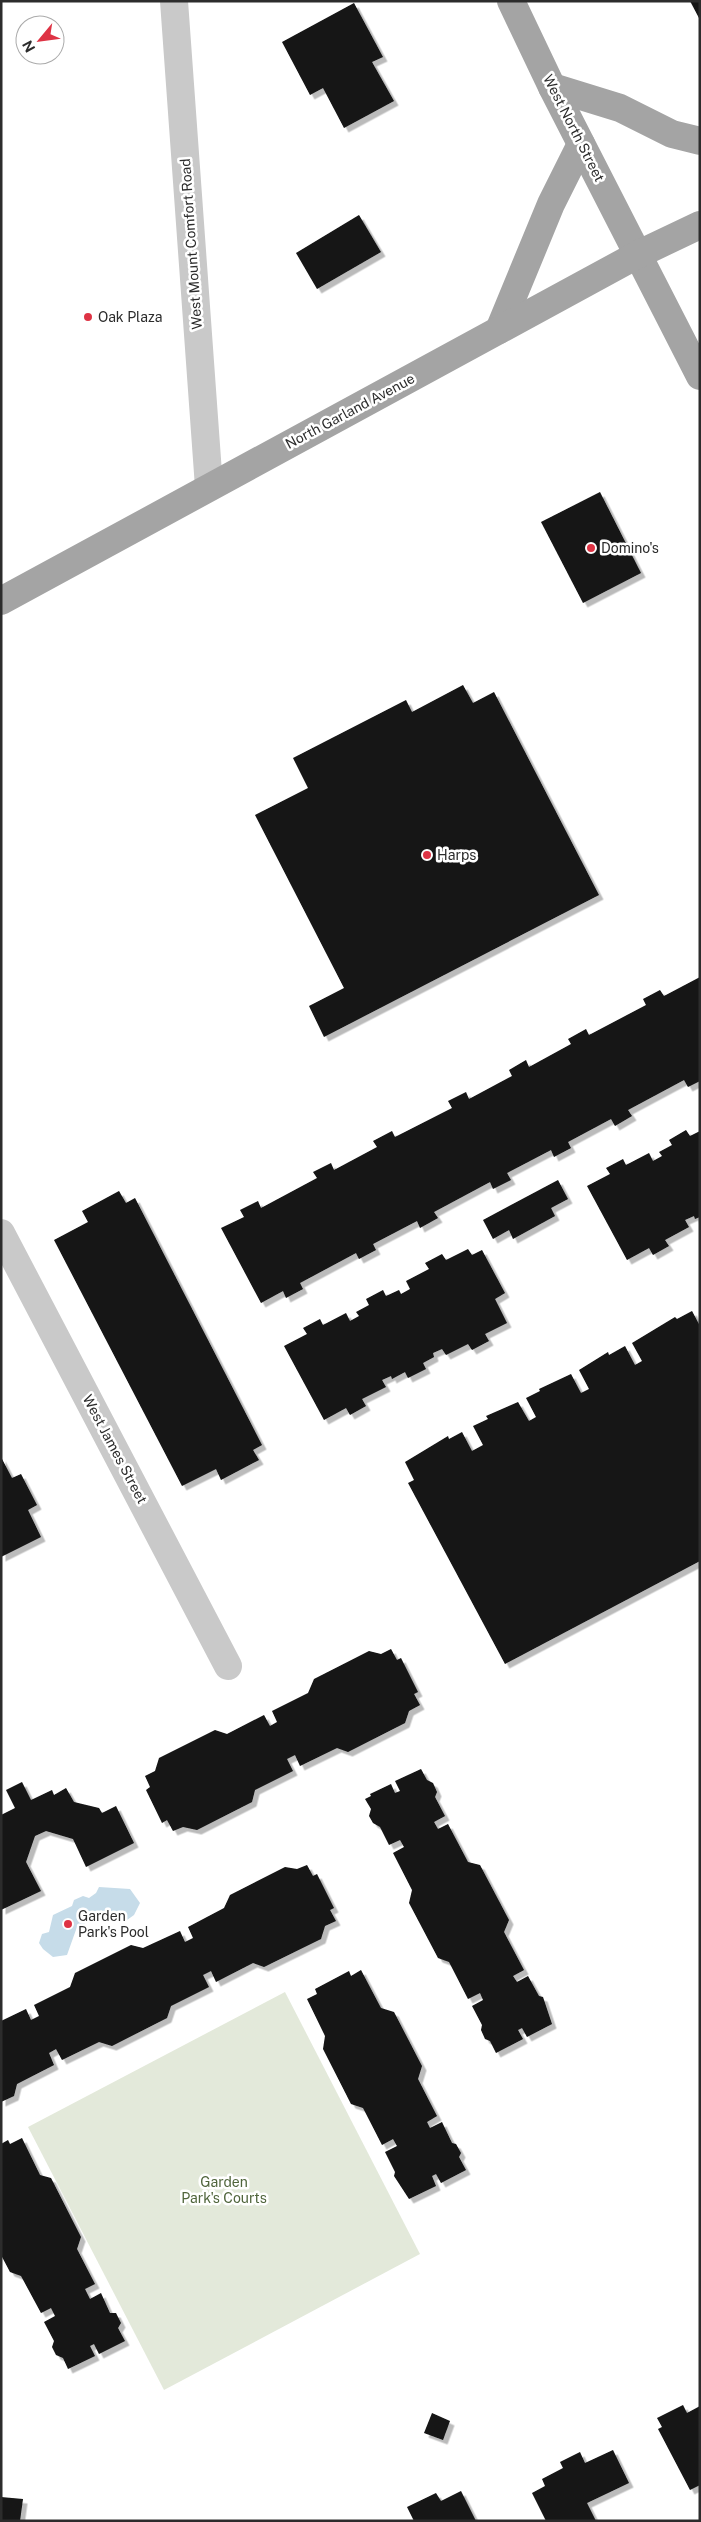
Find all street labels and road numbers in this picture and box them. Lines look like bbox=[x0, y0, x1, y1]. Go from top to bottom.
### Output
street label: West North Street bbox=[540, 72, 608, 184]
street label: West Mount Comfort Road bbox=[177, 158, 205, 330]
street label: North Garland Avenue bbox=[283, 370, 417, 452]
street label: West James Street bbox=[80, 1392, 150, 1506]

